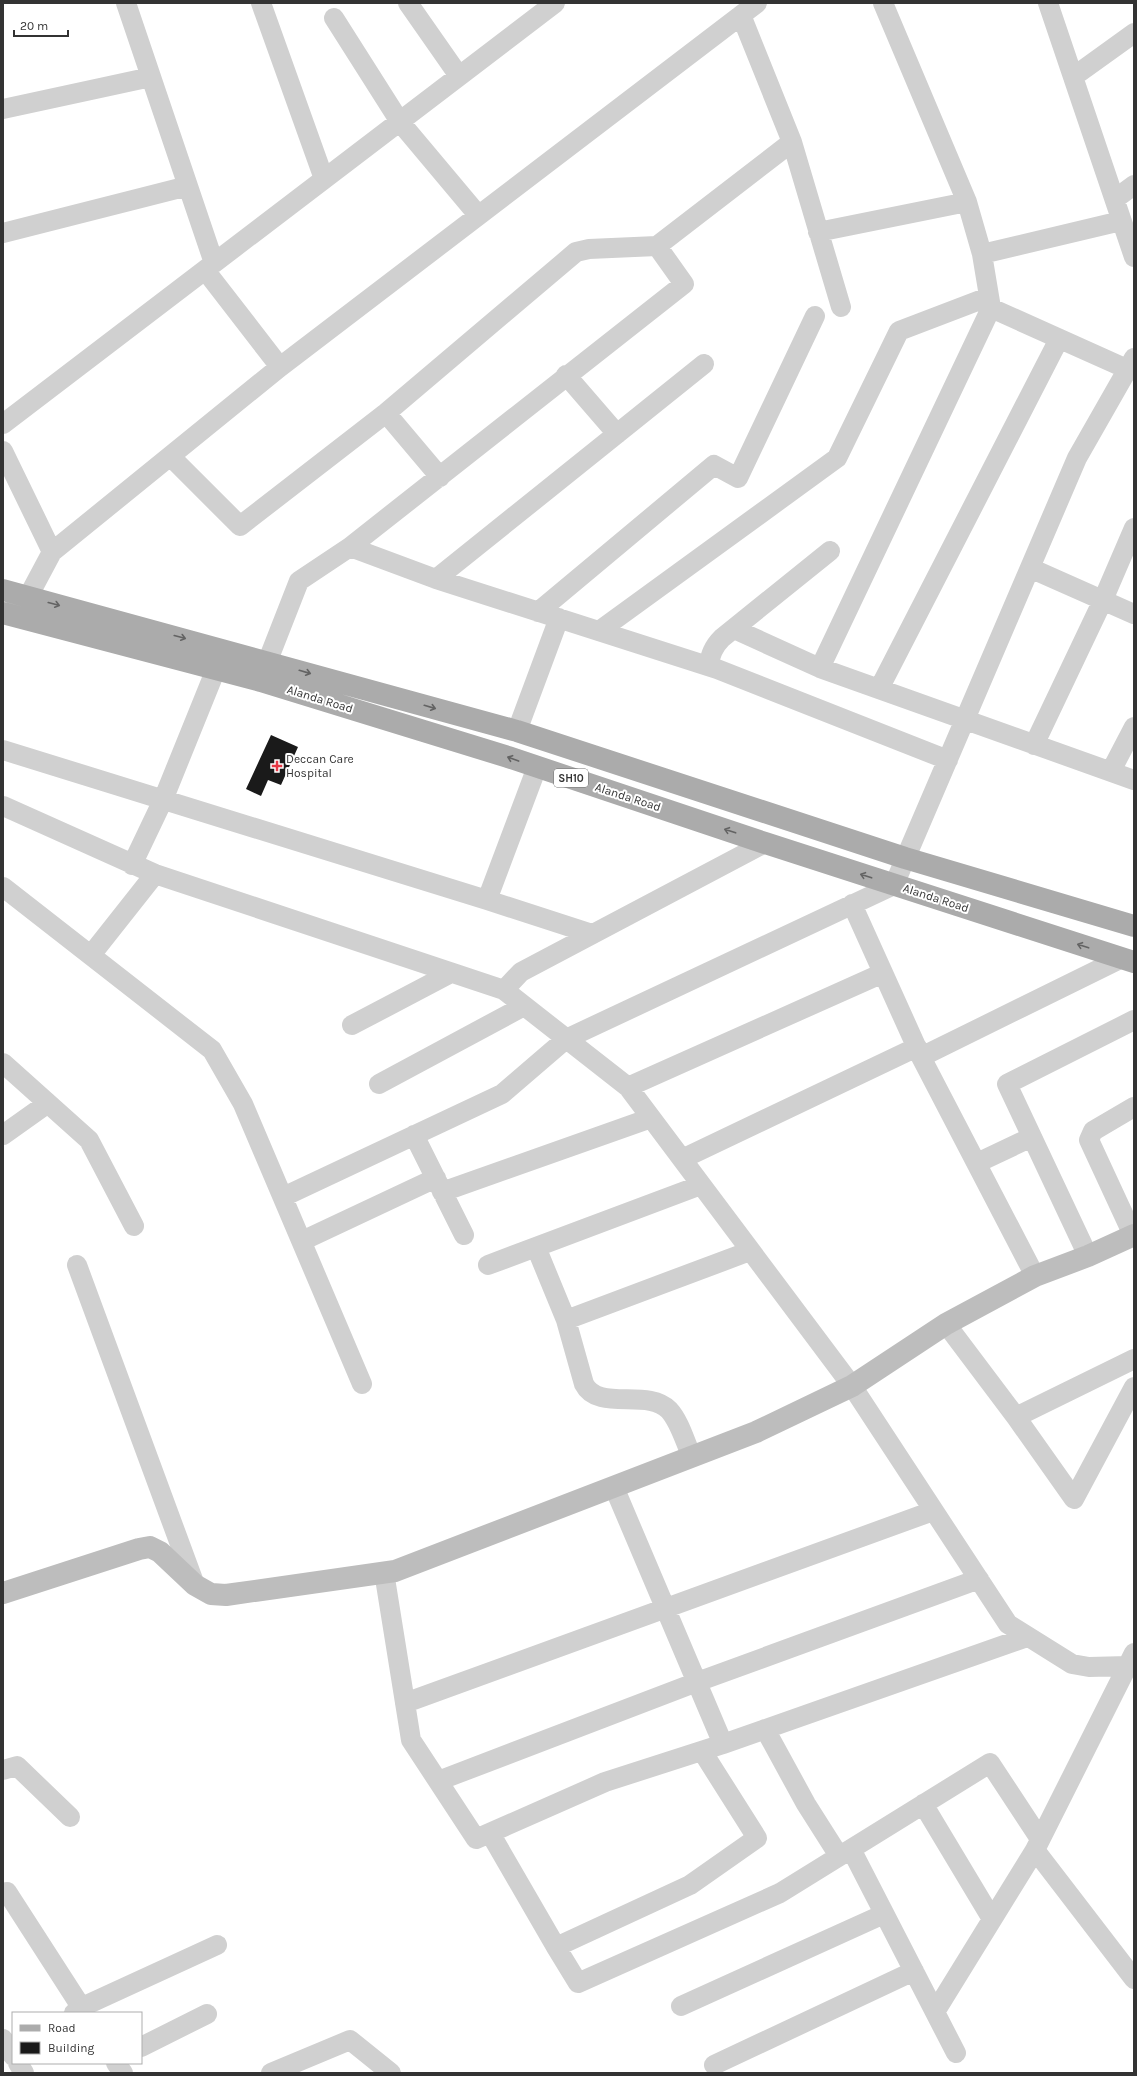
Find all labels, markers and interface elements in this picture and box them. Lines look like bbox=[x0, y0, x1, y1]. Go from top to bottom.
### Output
scale bar bbox=[14, 12, 68, 38]
text: 20 m bbox=[20, 19, 48, 33]
one-way arrow bbox=[47, 601, 60, 608]
one-way arrow bbox=[173, 634, 186, 642]
one-way arrow bbox=[298, 669, 311, 676]
street label: Alanda Road bbox=[285, 682, 355, 716]
one-way arrow bbox=[424, 704, 437, 711]
place label: Deccan Care Hospital bbox=[286, 752, 354, 780]
one-way arrow bbox=[508, 754, 520, 762]
marker: Deccan Care Hospital bbox=[271, 760, 283, 772]
road number: SH10 bbox=[554, 769, 588, 787]
street label: Alanda Road bbox=[593, 780, 663, 814]
one-way arrow bbox=[724, 827, 736, 835]
one-way arrow bbox=[860, 872, 873, 879]
street label: Alanda Road bbox=[901, 881, 971, 915]
one-way arrow bbox=[1077, 942, 1090, 949]
legend bbox=[12, 2012, 142, 2064]
text: Road bbox=[48, 2021, 76, 2035]
text: Building bbox=[48, 2041, 95, 2055]

